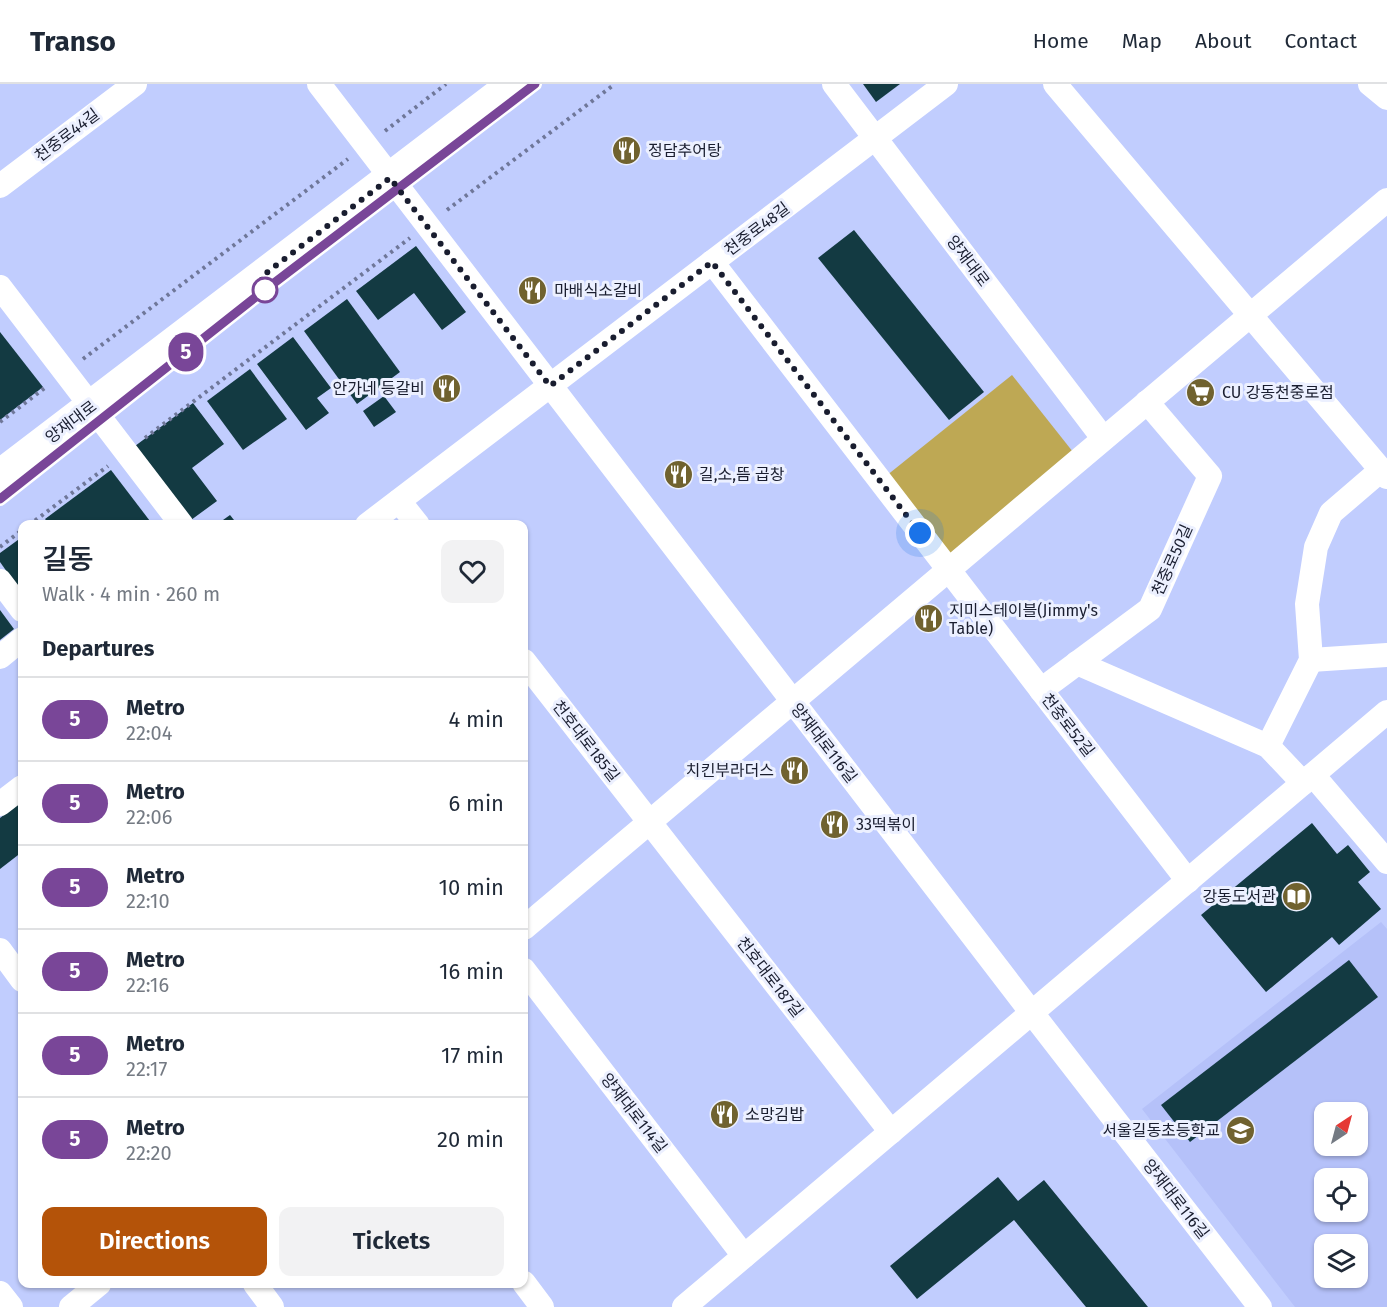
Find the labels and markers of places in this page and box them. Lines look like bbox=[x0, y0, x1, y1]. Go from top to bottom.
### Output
restaurant icon: 정담추어탕 bbox=[611, 134, 643, 166]
place label: 정담추어탕 bbox=[648, 141, 722, 160]
restaurant icon: 마배식소갈비 bbox=[517, 274, 549, 306]
unlabelled marker bbox=[252, 277, 278, 303]
place label: 마배식소갈비 bbox=[554, 281, 642, 300]
restaurant icon: 안가네 등갈비 bbox=[430, 372, 462, 404]
supermarket icon: CU 강동천중로점 bbox=[1185, 376, 1217, 408]
place label: 안가네 등갈비 bbox=[332, 379, 425, 398]
place label: CU 강동천중로점 bbox=[1222, 383, 1334, 402]
restaurant icon: 길,소,뜸 곱창 bbox=[662, 458, 694, 490]
place label: 길,소,뜸 곱창 bbox=[699, 465, 785, 484]
place label: 지미스테이블(Jimmy's Table) bbox=[949, 601, 1098, 638]
restaurant icon: 지미스테이블(Jimmy's Table) bbox=[912, 603, 944, 635]
restaurant icon: 치킨부라더스 bbox=[779, 754, 811, 786]
place label: 치킨부라더스 bbox=[686, 761, 774, 780]
restaurant icon: 33떡볶이 bbox=[819, 808, 851, 840]
place label: 33떡볶이 bbox=[856, 815, 916, 834]
library icon: 강동도서관 bbox=[1281, 880, 1313, 912]
place label: 강동도서관 bbox=[1202, 887, 1276, 906]
restaurant icon: 소망김밥 bbox=[708, 1098, 740, 1130]
place label: 소망김밥 bbox=[745, 1105, 804, 1124]
school or university icon: 서울길동초등학교 bbox=[1225, 1114, 1257, 1146]
place label: 서울길동초등학교 bbox=[1102, 1121, 1220, 1140]

